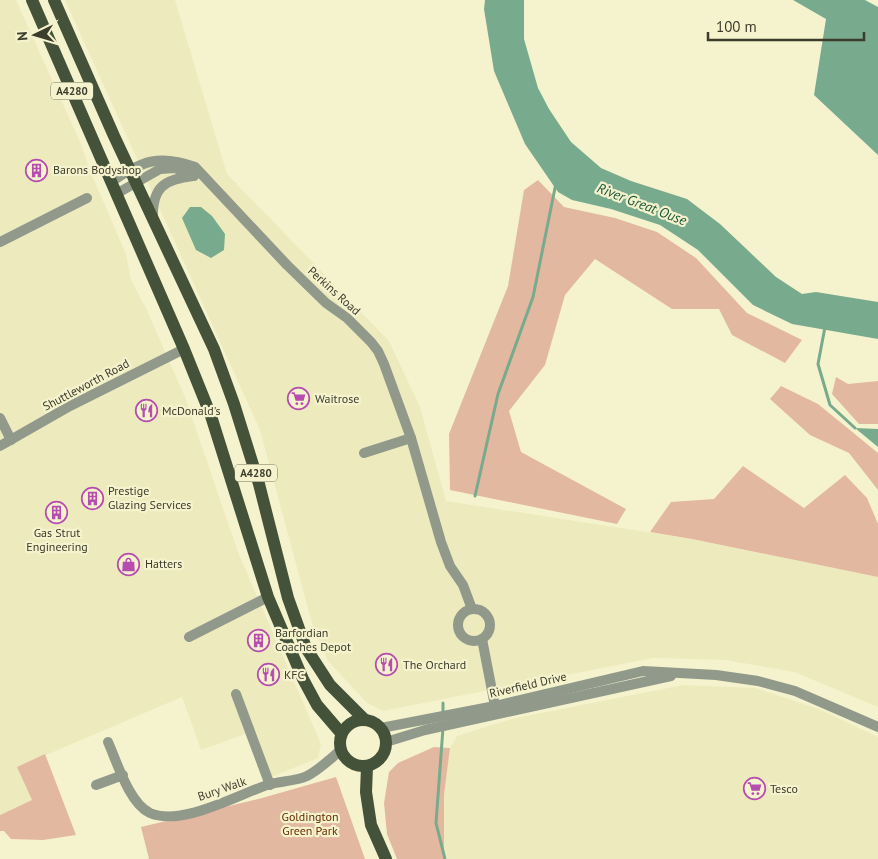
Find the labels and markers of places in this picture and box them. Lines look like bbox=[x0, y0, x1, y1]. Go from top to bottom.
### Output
building icon: Barons Bodyshop bbox=[25, 158, 49, 182]
place label: Barons Bodyshop bbox=[53, 162, 141, 177]
supermarket icon: Waitrose bbox=[287, 387, 311, 411]
place label: Waitrose bbox=[315, 391, 359, 406]
restaurant icon: McDonald's bbox=[134, 399, 158, 423]
place label: McDonald's bbox=[162, 403, 221, 418]
place label: Prestige Glazing Services bbox=[108, 483, 191, 512]
building icon: Prestige Glazing Services bbox=[80, 486, 104, 510]
building icon: Gas Strut Engineering bbox=[45, 500, 69, 524]
place label: Gas Strut Engineering bbox=[26, 525, 88, 554]
shop icon: Hatters bbox=[117, 552, 141, 576]
place label: Hatters bbox=[145, 556, 182, 571]
place label: Barfordian Coaches Depot bbox=[275, 625, 351, 654]
building icon: Barfordian Coaches Depot bbox=[247, 628, 271, 652]
restaurant icon: The Orchard bbox=[375, 653, 399, 677]
place label: The Orchard bbox=[403, 657, 466, 672]
restaurant icon: KFC bbox=[256, 663, 280, 687]
place label: KFC bbox=[284, 667, 305, 682]
supermarket icon: Tesco bbox=[742, 777, 766, 801]
place label: Tesco bbox=[770, 781, 798, 796]

